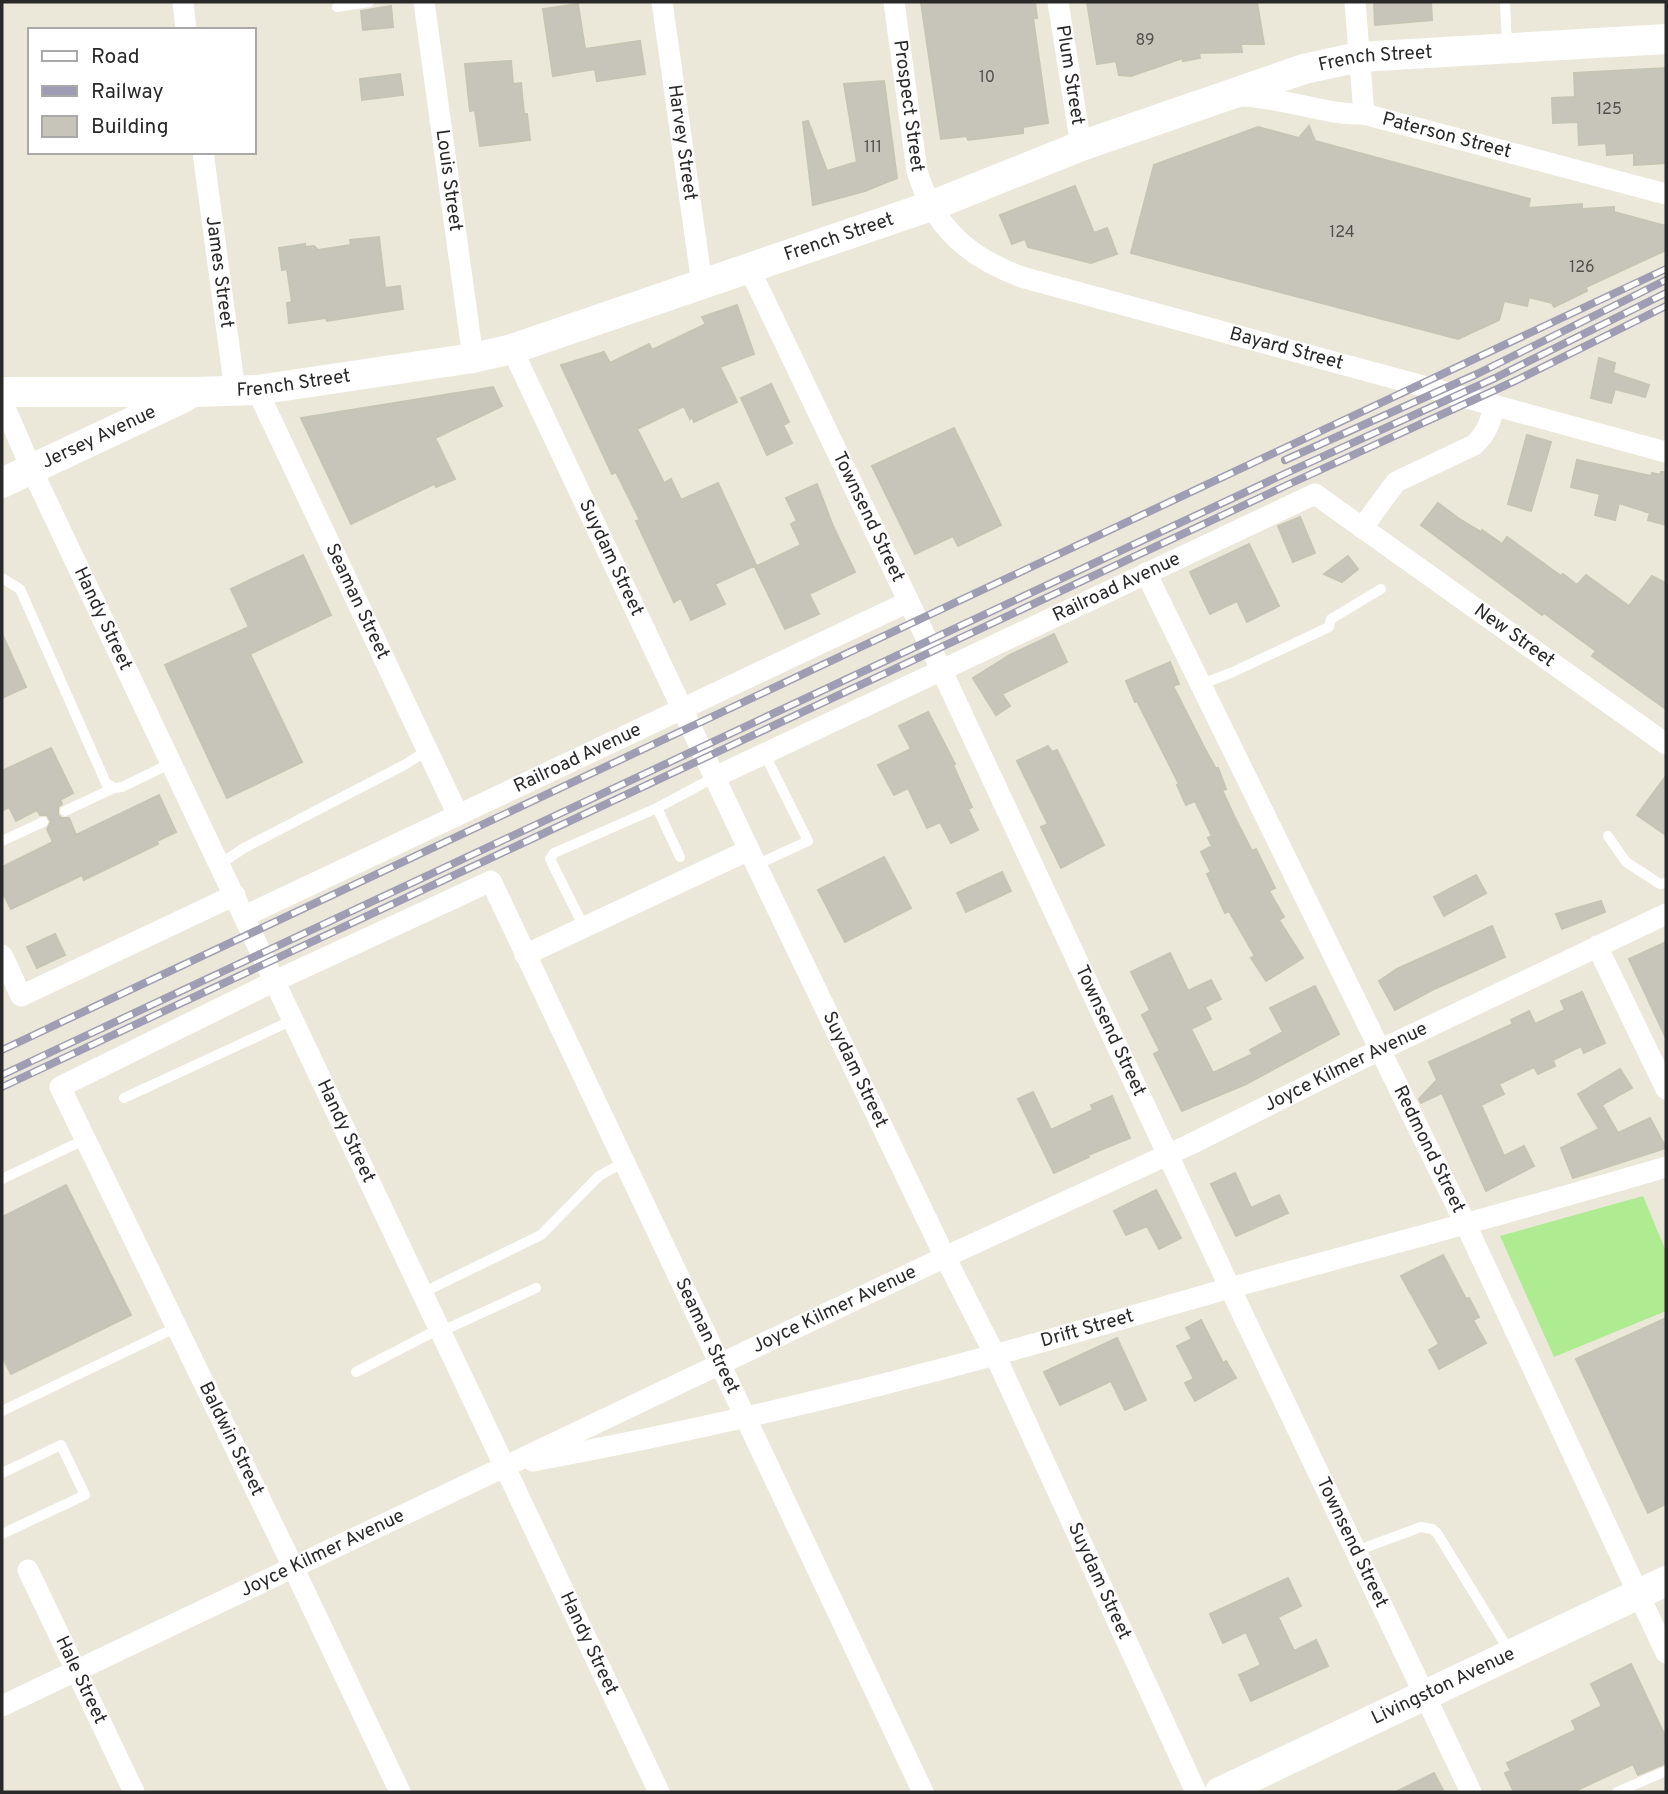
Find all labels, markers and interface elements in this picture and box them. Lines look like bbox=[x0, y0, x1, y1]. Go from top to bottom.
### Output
street label: Plum Street bbox=[1050, 23, 1089, 127]
legend bbox=[28, 28, 256, 154]
house number: 89 bbox=[1135, 31, 1155, 51]
street label: Prospect Street bbox=[887, 38, 929, 174]
street label: French Street bbox=[1316, 41, 1433, 78]
text: Road bbox=[91, 44, 140, 71]
house number: 10 bbox=[979, 68, 995, 88]
text: Railway bbox=[91, 79, 164, 106]
street label: Harvey Street bbox=[662, 83, 702, 202]
house number: 125 bbox=[1596, 100, 1622, 120]
street label: Paterson Street bbox=[1379, 107, 1514, 164]
text: Building bbox=[91, 114, 169, 141]
street label: Louis Street bbox=[430, 128, 467, 233]
house number: 111 bbox=[864, 138, 882, 158]
street label: French Street bbox=[781, 208, 897, 267]
street label: James Street bbox=[200, 214, 238, 329]
house number: 124 bbox=[1329, 223, 1355, 243]
house number: 126 bbox=[1569, 258, 1595, 278]
street label: Bayard Street bbox=[1227, 322, 1346, 376]
street label: French Street bbox=[236, 364, 352, 403]
street label: Jersey Avenue bbox=[38, 400, 160, 475]
street label: Townsend Street bbox=[827, 448, 910, 586]
street label: Suydam Street bbox=[573, 496, 649, 620]
street label: Seaman Street bbox=[319, 540, 395, 663]
street label: Railroad Avenue bbox=[1049, 547, 1184, 628]
street label: Handy Street bbox=[68, 563, 137, 674]
street label: New Street bbox=[1469, 599, 1559, 673]
street label: Railroad Avenue bbox=[510, 718, 645, 799]
street label: Townsend Street bbox=[1069, 962, 1151, 1100]
street label: Suydam Street bbox=[817, 1008, 893, 1132]
street label: Joyce Kilmer Avenue bbox=[1260, 1017, 1431, 1117]
street label: Handy Street bbox=[311, 1076, 380, 1187]
street label: Redmond Street bbox=[1387, 1082, 1470, 1217]
street label: Joyce Kilmer Avenue bbox=[748, 1260, 920, 1359]
street label: Seaman Street bbox=[669, 1274, 744, 1398]
street label: Drift Street bbox=[1038, 1304, 1137, 1354]
street label: Baldwin Street bbox=[193, 1378, 269, 1500]
street label: Townsend Street bbox=[1310, 1474, 1393, 1612]
street label: Joyce Kilmer Avenue bbox=[237, 1504, 409, 1603]
street label: Suydam Street bbox=[1062, 1519, 1136, 1644]
street label: Handy Street bbox=[554, 1588, 623, 1699]
street label: Hale Street bbox=[49, 1632, 112, 1728]
street label: Livingston Avenue bbox=[1368, 1642, 1519, 1731]

